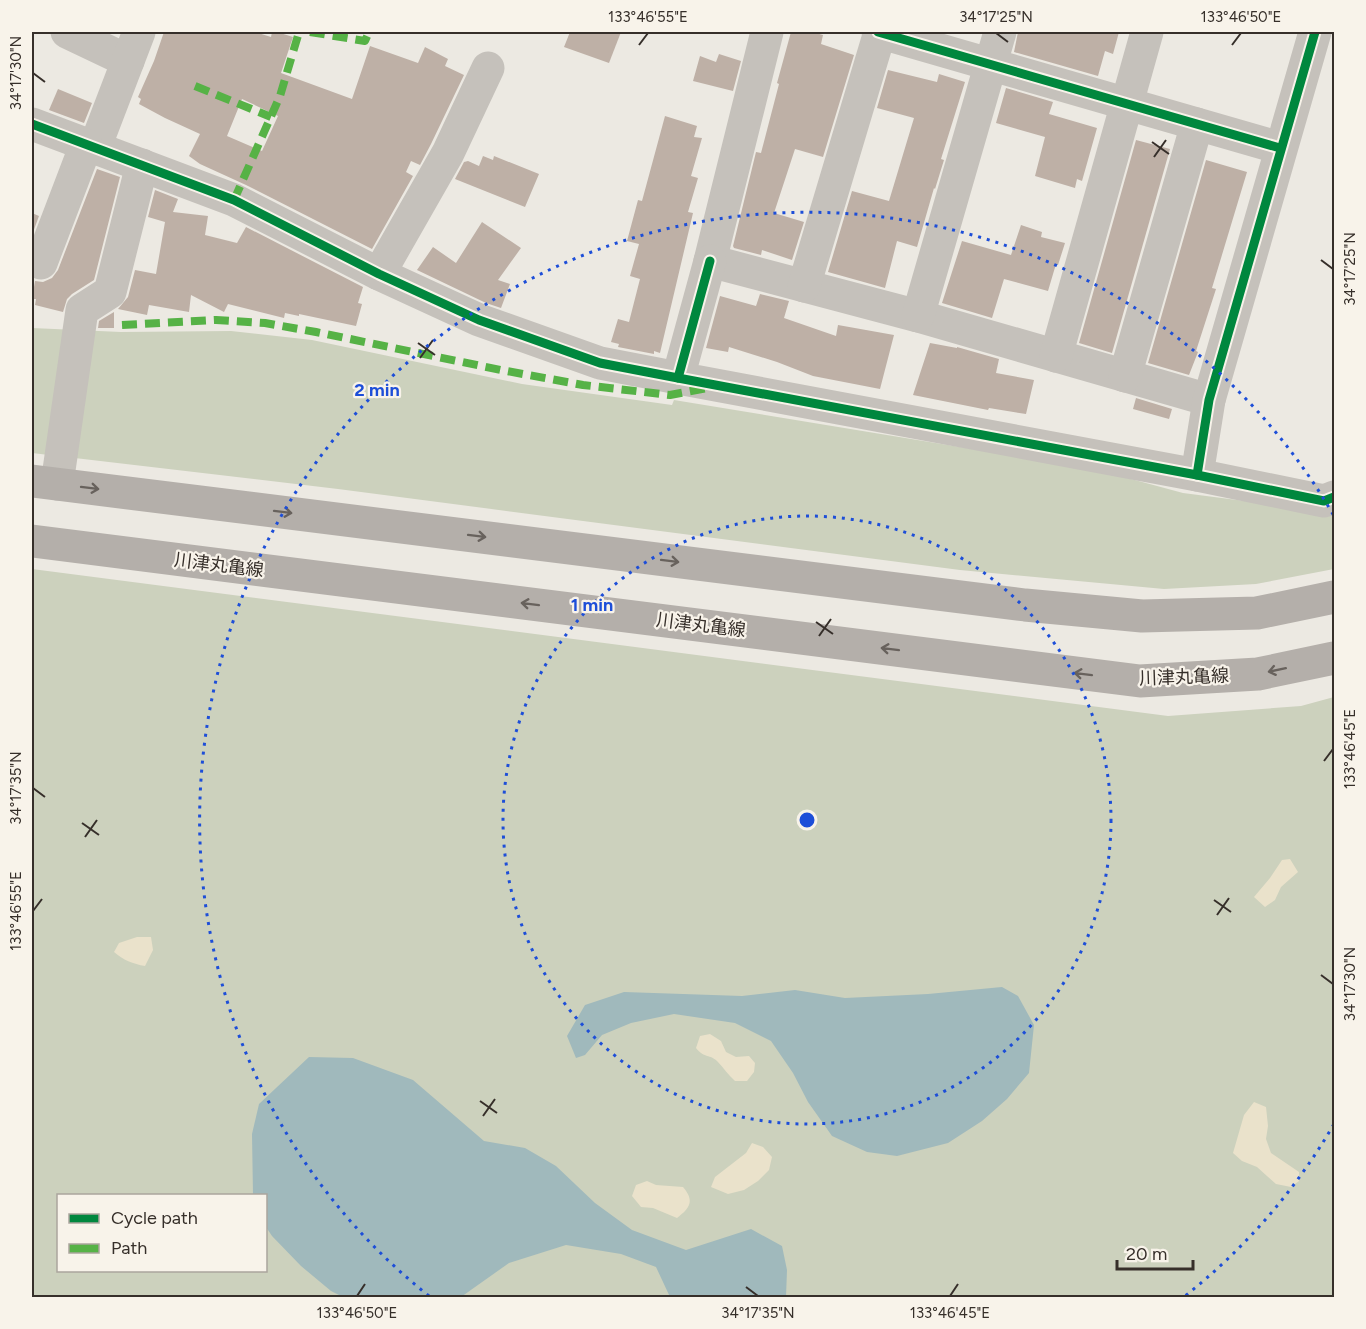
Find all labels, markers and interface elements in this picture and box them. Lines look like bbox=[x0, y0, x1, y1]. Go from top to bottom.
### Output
text: 133°46'55"E bbox=[608, 8, 688, 26]
text: 34°17'25"N bbox=[959, 8, 1033, 26]
text: 133°46'50"E bbox=[1201, 8, 1281, 26]
text: 34°17'30"N bbox=[7, 36, 25, 110]
text: 34°17'25"N bbox=[1341, 232, 1359, 306]
text: 2 min bbox=[354, 379, 400, 401]
one-way arrow bbox=[79, 483, 99, 494]
one-way arrow bbox=[273, 507, 292, 518]
one-way arrow bbox=[466, 531, 486, 542]
street label: 川津丸亀線 bbox=[173, 549, 265, 581]
one-way arrow bbox=[660, 555, 679, 566]
text: 1 min bbox=[571, 594, 613, 616]
one-way arrow bbox=[520, 598, 540, 609]
street label: 川津丸亀線 bbox=[655, 609, 747, 641]
one-way arrow bbox=[880, 643, 900, 654]
street label: 川津丸亀線 bbox=[1139, 664, 1229, 690]
one-way arrow bbox=[1268, 665, 1288, 676]
one-way arrow bbox=[1074, 668, 1094, 679]
text: 133°46'45"E bbox=[1341, 709, 1359, 789]
text: 34°17'35"N bbox=[7, 751, 25, 825]
centre of rings bbox=[797, 810, 817, 830]
text: 133°46'55"E bbox=[7, 871, 25, 951]
text: 34°17'30"N bbox=[1341, 947, 1359, 1021]
legend bbox=[57, 1194, 267, 1272]
text: Cycle path bbox=[111, 1207, 198, 1229]
scale bar bbox=[1117, 1233, 1194, 1271]
text: Path bbox=[111, 1237, 147, 1259]
text: 20 m bbox=[1126, 1243, 1167, 1265]
text: 133°46'50"E bbox=[317, 1304, 397, 1322]
text: 34°17'35"N bbox=[721, 1304, 795, 1322]
text: 133°46'45"E bbox=[910, 1304, 990, 1322]

